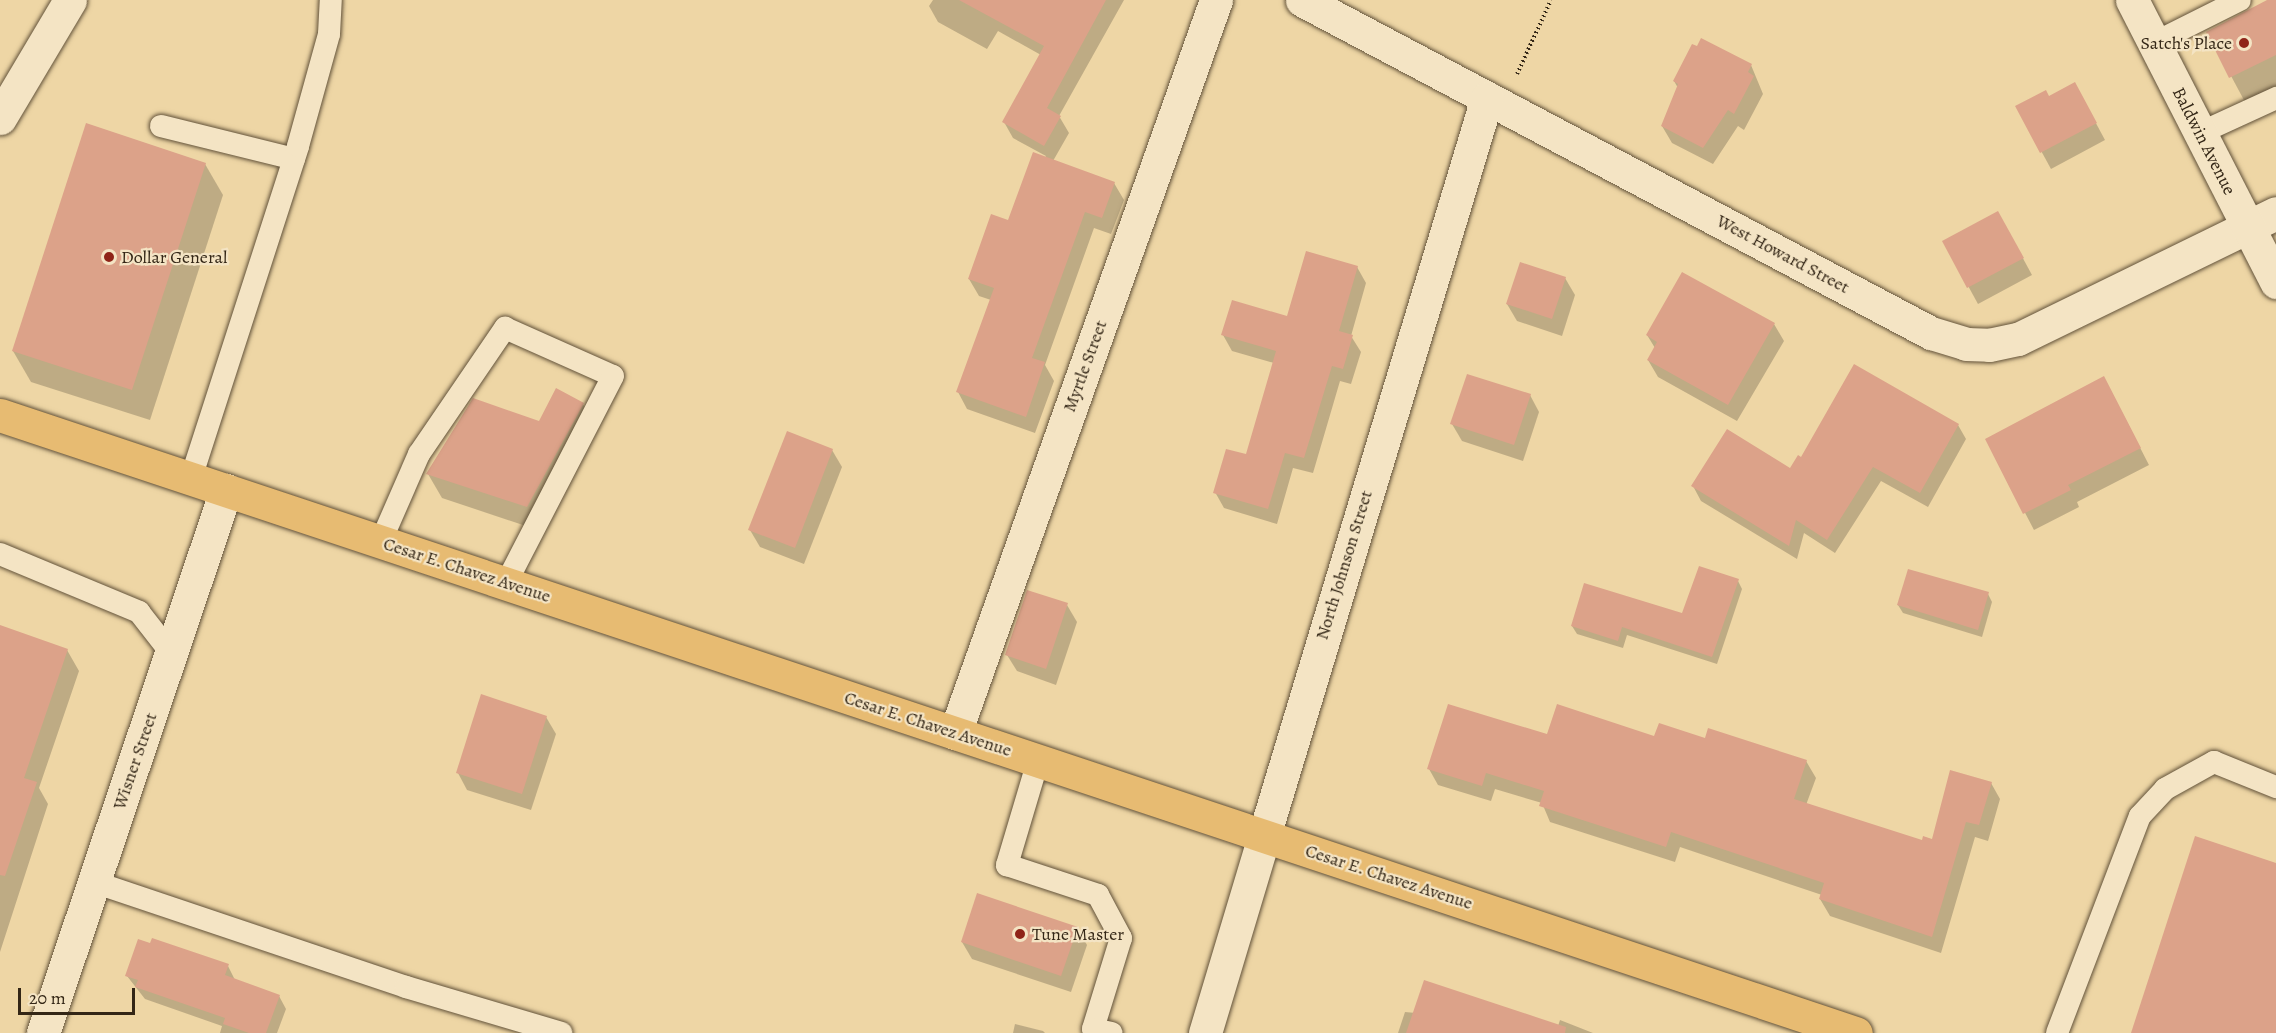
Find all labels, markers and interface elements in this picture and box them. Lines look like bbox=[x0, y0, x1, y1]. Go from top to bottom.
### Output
place label: Satch's Place bbox=[2141, 32, 2232, 54]
marker: Satch's Place bbox=[2237, 36, 2251, 50]
street label: Baldwin Avenue bbox=[2168, 84, 2240, 198]
street label: West Howard Street bbox=[1713, 210, 1853, 298]
place label: Dollar General bbox=[121, 246, 227, 268]
marker: Dollar General bbox=[102, 250, 116, 264]
street label: Myrtle Street bbox=[1058, 317, 1112, 415]
street label: North Johnson Street bbox=[1311, 488, 1377, 642]
street label: Cesar E. Chavez Avenue bbox=[380, 533, 554, 607]
street label: Cesar E. Chavez Avenue bbox=[841, 687, 1015, 761]
street label: Wisner Street bbox=[108, 710, 162, 812]
street label: Cesar E. Chavez Avenue bbox=[1302, 840, 1476, 914]
place label: Tune Master bbox=[1032, 923, 1124, 945]
marker: Tune Master bbox=[1013, 927, 1027, 941]
scale bar bbox=[21, 976, 138, 1014]
text: 20 m bbox=[29, 986, 66, 1010]

